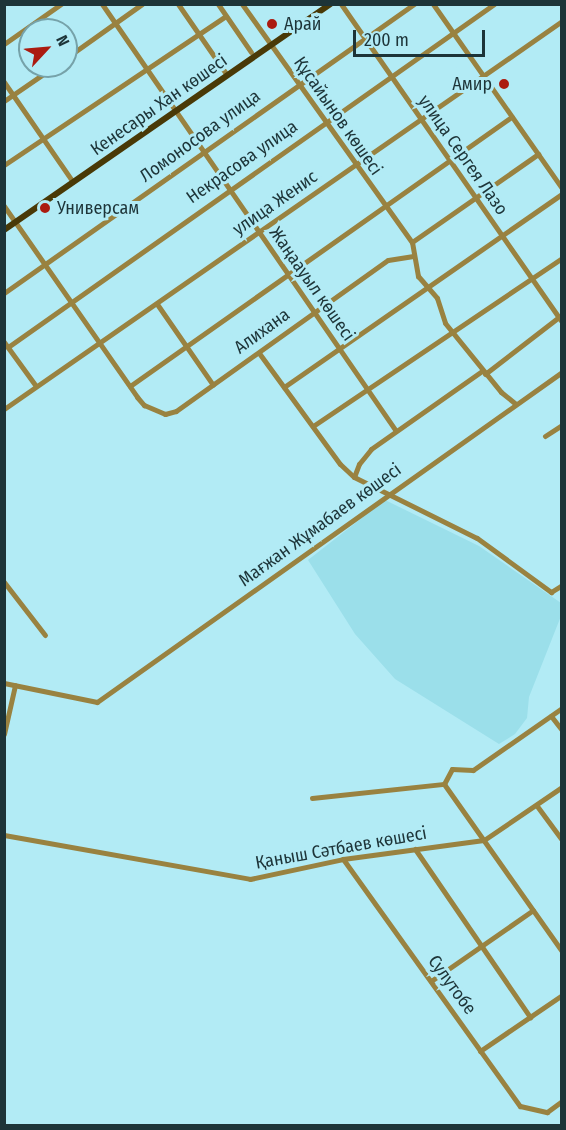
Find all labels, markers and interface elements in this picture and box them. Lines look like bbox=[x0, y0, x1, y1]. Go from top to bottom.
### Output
place label: Арай bbox=[284, 13, 321, 35]
marker: Арай bbox=[265, 17, 279, 31]
north arrow bbox=[18, 18, 78, 78]
scale bar bbox=[356, 18, 488, 56]
text: 200 m bbox=[364, 29, 409, 51]
text: N bbox=[52, 32, 73, 49]
street label: Кенесары Хан көшесі bbox=[86, 50, 232, 160]
street label: Құсайынов көшесі bbox=[289, 53, 387, 179]
place label: Амир bbox=[452, 73, 492, 95]
marker: Амир bbox=[497, 77, 511, 91]
street label: Ломоносова улица bbox=[136, 85, 264, 187]
street label: улица Сергея Лазо bbox=[414, 91, 512, 219]
street label: Некрасова улица bbox=[182, 116, 302, 208]
street label: улица Женис bbox=[229, 166, 321, 240]
place label: Универсам bbox=[57, 197, 139, 219]
marker: Универсам bbox=[38, 201, 52, 215]
street label: Жаңаауыл көшесі bbox=[265, 223, 359, 345]
street label: Алихана bbox=[230, 304, 294, 358]
street label: Мағжан Жұмабаев көшесі bbox=[235, 459, 405, 591]
street label: Қаныш Сәтбаев көшесі bbox=[254, 822, 428, 874]
street label: Сулутобе bbox=[423, 951, 481, 1019]

